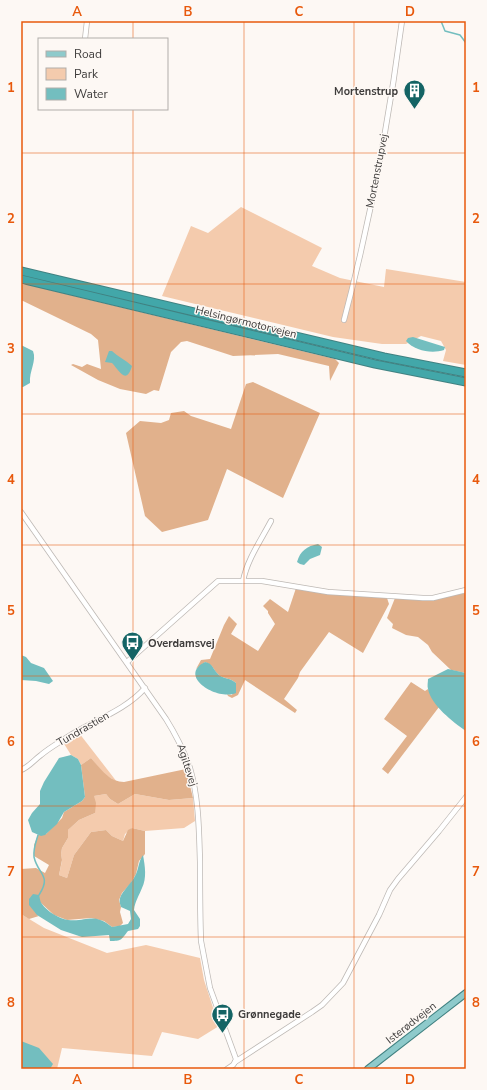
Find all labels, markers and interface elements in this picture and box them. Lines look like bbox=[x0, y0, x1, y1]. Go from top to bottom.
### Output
text: A bbox=[72, 3, 82, 21]
text: B bbox=[184, 3, 193, 21]
text: C bbox=[295, 3, 304, 21]
text: D bbox=[405, 3, 415, 21]
legend bbox=[38, 38, 168, 110]
text: Road bbox=[74, 46, 102, 62]
text: Park bbox=[74, 66, 99, 82]
building icon: Mortenstrup bbox=[401, 78, 427, 111]
text: 1 bbox=[7, 79, 15, 97]
text: 1 bbox=[472, 79, 480, 97]
place label: Mortenstrup bbox=[334, 84, 398, 99]
text: Water bbox=[74, 86, 108, 102]
street label: Mortenstrupvej bbox=[362, 133, 392, 209]
text: 2 bbox=[7, 210, 15, 228]
text: 2 bbox=[472, 210, 480, 228]
street label: Helsingørmotorvejen bbox=[194, 302, 298, 342]
text: 3 bbox=[7, 340, 15, 358]
text: 3 bbox=[472, 340, 480, 358]
text: 4 bbox=[7, 471, 15, 489]
text: 4 bbox=[472, 471, 480, 489]
text: 5 bbox=[7, 602, 15, 620]
text: 5 bbox=[472, 602, 480, 620]
bus stop icon: Overdamsvej bbox=[119, 630, 145, 663]
place label: Overdamsvej bbox=[148, 636, 215, 651]
street label: Tundrastien bbox=[54, 708, 112, 750]
text: 6 bbox=[7, 733, 15, 751]
text: 6 bbox=[472, 733, 480, 751]
street label: Agiltevej bbox=[173, 742, 201, 788]
text: 7 bbox=[7, 863, 15, 881]
text: 7 bbox=[472, 863, 480, 881]
text: 8 bbox=[7, 994, 15, 1012]
text: 8 bbox=[472, 994, 480, 1012]
street label: Isterødvejen bbox=[383, 999, 439, 1047]
bus stop icon: Grønnegade bbox=[210, 1001, 236, 1034]
place label: Grønnegade bbox=[238, 1007, 301, 1022]
text: A bbox=[72, 1071, 82, 1089]
text: B bbox=[184, 1071, 193, 1089]
text: C bbox=[295, 1071, 304, 1089]
text: D bbox=[405, 1071, 415, 1089]

